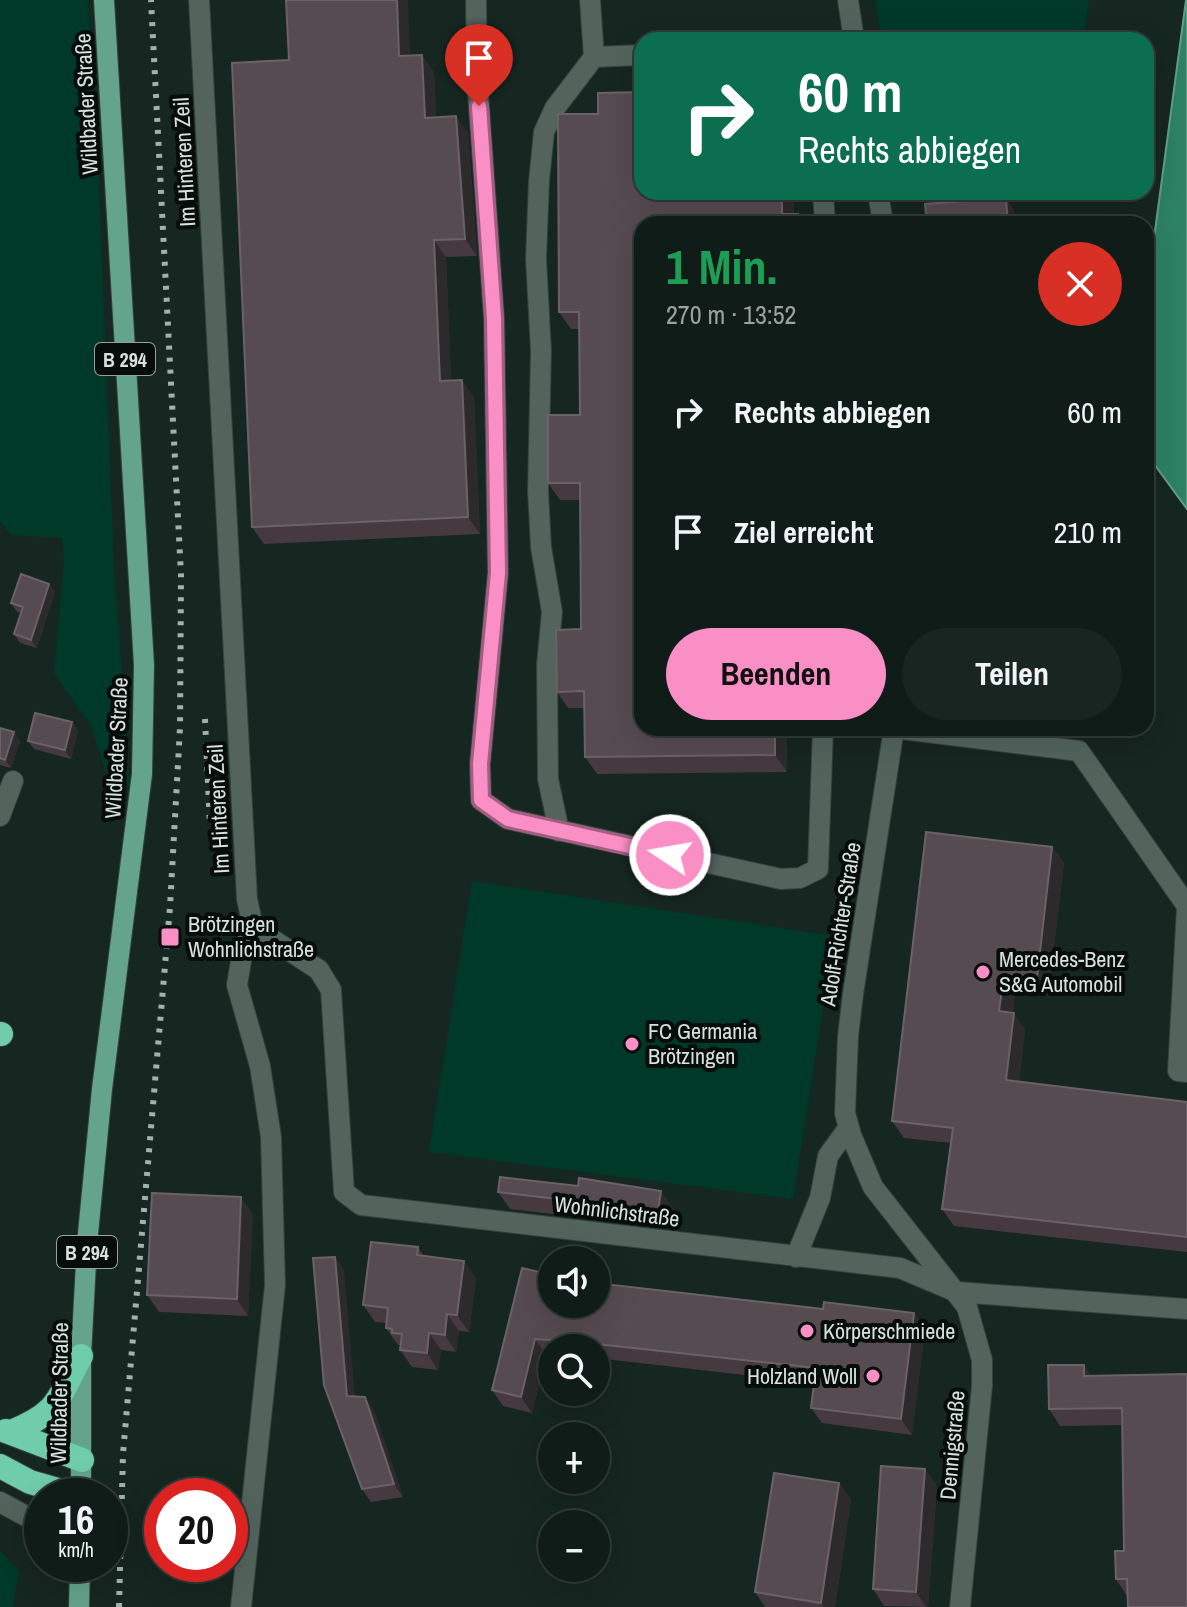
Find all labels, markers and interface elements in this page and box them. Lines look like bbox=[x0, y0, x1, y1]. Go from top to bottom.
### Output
pin bbox=[445, 24, 513, 106]
street label: Wildbader Straße bbox=[67, 33, 105, 175]
icon: arrive bbox=[457, 36, 501, 80]
text: 60 m bbox=[798, 54, 903, 129]
icon: right bbox=[666, 64, 770, 168]
street label: Im Hinteren Zeil bbox=[166, 97, 202, 227]
text: Rechts abbiegen bbox=[798, 126, 1021, 174]
text: 1 Min. bbox=[666, 234, 778, 299]
button: close bbox=[1038, 242, 1122, 326]
text: 270 m · 13:52 bbox=[666, 297, 796, 332]
road number: B 294 bbox=[95, 343, 155, 375]
icon: right bbox=[666, 390, 710, 434]
text: Rechts abbiegen bbox=[734, 392, 931, 432]
text: 60 m bbox=[1067, 392, 1122, 432]
icon: arrive bbox=[666, 510, 710, 554]
text: Ziel erreicht bbox=[734, 512, 873, 552]
text: 210 m bbox=[1054, 512, 1122, 552]
button: Beenden bbox=[666, 628, 886, 720]
button: Teilen bbox=[902, 628, 1122, 720]
street label: Wildbader Straße bbox=[97, 677, 135, 819]
street label: Im Hinteren Zeil bbox=[200, 744, 236, 874]
position arrow bbox=[628, 813, 712, 897]
street label: Adolf-Richter-Straße bbox=[812, 840, 868, 1009]
place label: Brötzingen Wohnlichstraße bbox=[188, 909, 314, 964]
marker: Brötzingen Wohnlichstraße bbox=[159, 926, 181, 948]
place label: Mercedes-Benz S&G Automobil bbox=[999, 944, 1125, 999]
marker: Mercedes-Benz S&G Automobil bbox=[974, 963, 992, 981]
place label: FC Germania Brötzingen bbox=[648, 1016, 757, 1071]
marker: FC Germania Brötzingen bbox=[623, 1035, 641, 1053]
street label: Wohnlichstraße bbox=[553, 1188, 681, 1234]
road number: B 294 bbox=[57, 1236, 117, 1268]
map controls bbox=[538, 1246, 610, 1582]
button: sound bbox=[538, 1246, 610, 1318]
place label: Körperschmiede bbox=[823, 1316, 955, 1346]
street label: Wildbader Straße bbox=[43, 1322, 75, 1464]
marker: Körperschmiede bbox=[798, 1322, 816, 1340]
button: search bbox=[538, 1334, 610, 1406]
place label: Holzland Woll bbox=[747, 1361, 857, 1391]
marker: Holzland Woll bbox=[864, 1367, 882, 1385]
street label: Dennigstraße bbox=[932, 1389, 972, 1501]
button: + bbox=[538, 1422, 610, 1494]
speed limit sign: 20 bbox=[144, 1478, 248, 1582]
text: 16 bbox=[58, 1493, 94, 1546]
button: − bbox=[538, 1510, 610, 1582]
text: km/h bbox=[58, 1536, 94, 1563]

